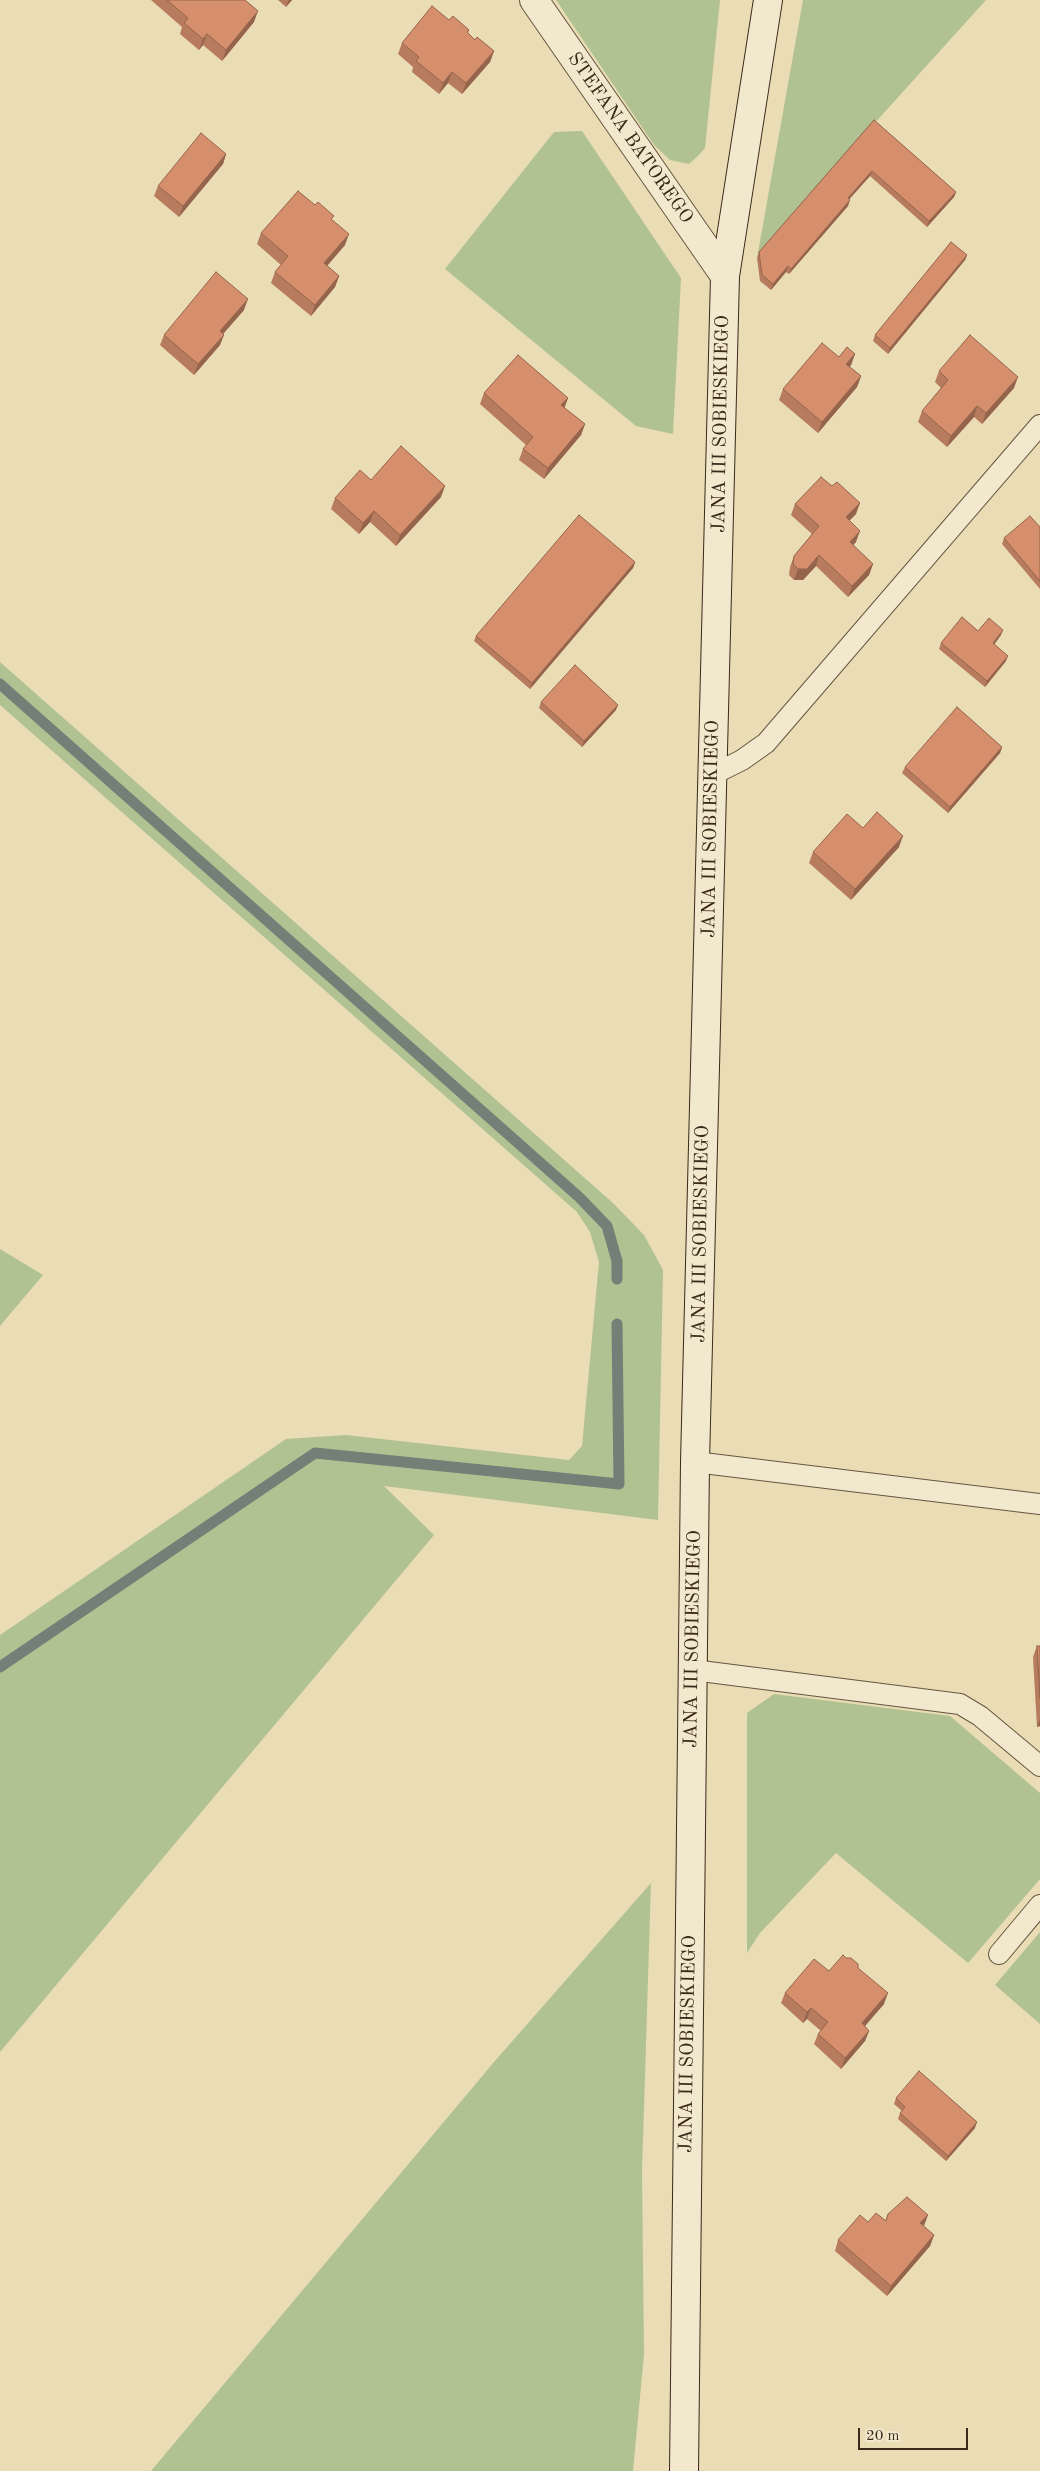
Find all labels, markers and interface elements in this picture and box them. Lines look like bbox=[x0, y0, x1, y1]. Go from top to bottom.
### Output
street label: STEFANA BATOREGO bbox=[562, 48, 698, 228]
street label: JANA III SOBIESKIEGO bbox=[708, 315, 734, 533]
street label: JANA III SOBIESKIEGO bbox=[698, 720, 724, 938]
street label: JANA III SOBIESKIEGO bbox=[688, 1125, 714, 1343]
street label: JANA III SOBIESKIEGO bbox=[680, 1530, 706, 1748]
street label: JANA III SOBIESKIEGO bbox=[675, 1935, 701, 2153]
scale bar bbox=[860, 2418, 970, 2450]
text: 20 m bbox=[866, 2429, 900, 2444]

